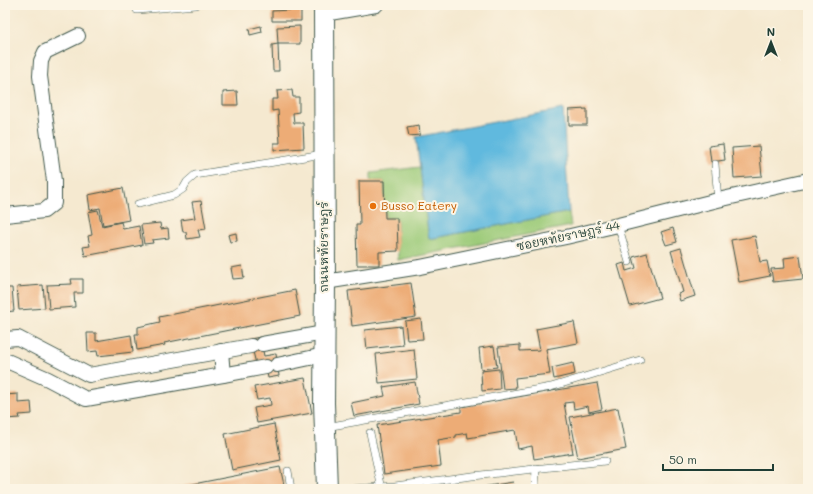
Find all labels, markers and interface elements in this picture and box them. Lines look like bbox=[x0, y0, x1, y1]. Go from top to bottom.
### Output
north arrow bbox=[751, 22, 791, 62]
text: N bbox=[767, 24, 775, 39]
place label: Busso Eatery bbox=[381, 197, 457, 213]
street label: ถนนหทัยราษฎร์ bbox=[315, 201, 332, 293]
marker: Busso Eatery bbox=[368, 201, 378, 211]
street label: ซอยหทัยราษฎร์ 44 bbox=[514, 216, 621, 255]
scale bar bbox=[663, 446, 773, 472]
text: 50 m bbox=[669, 451, 697, 467]

